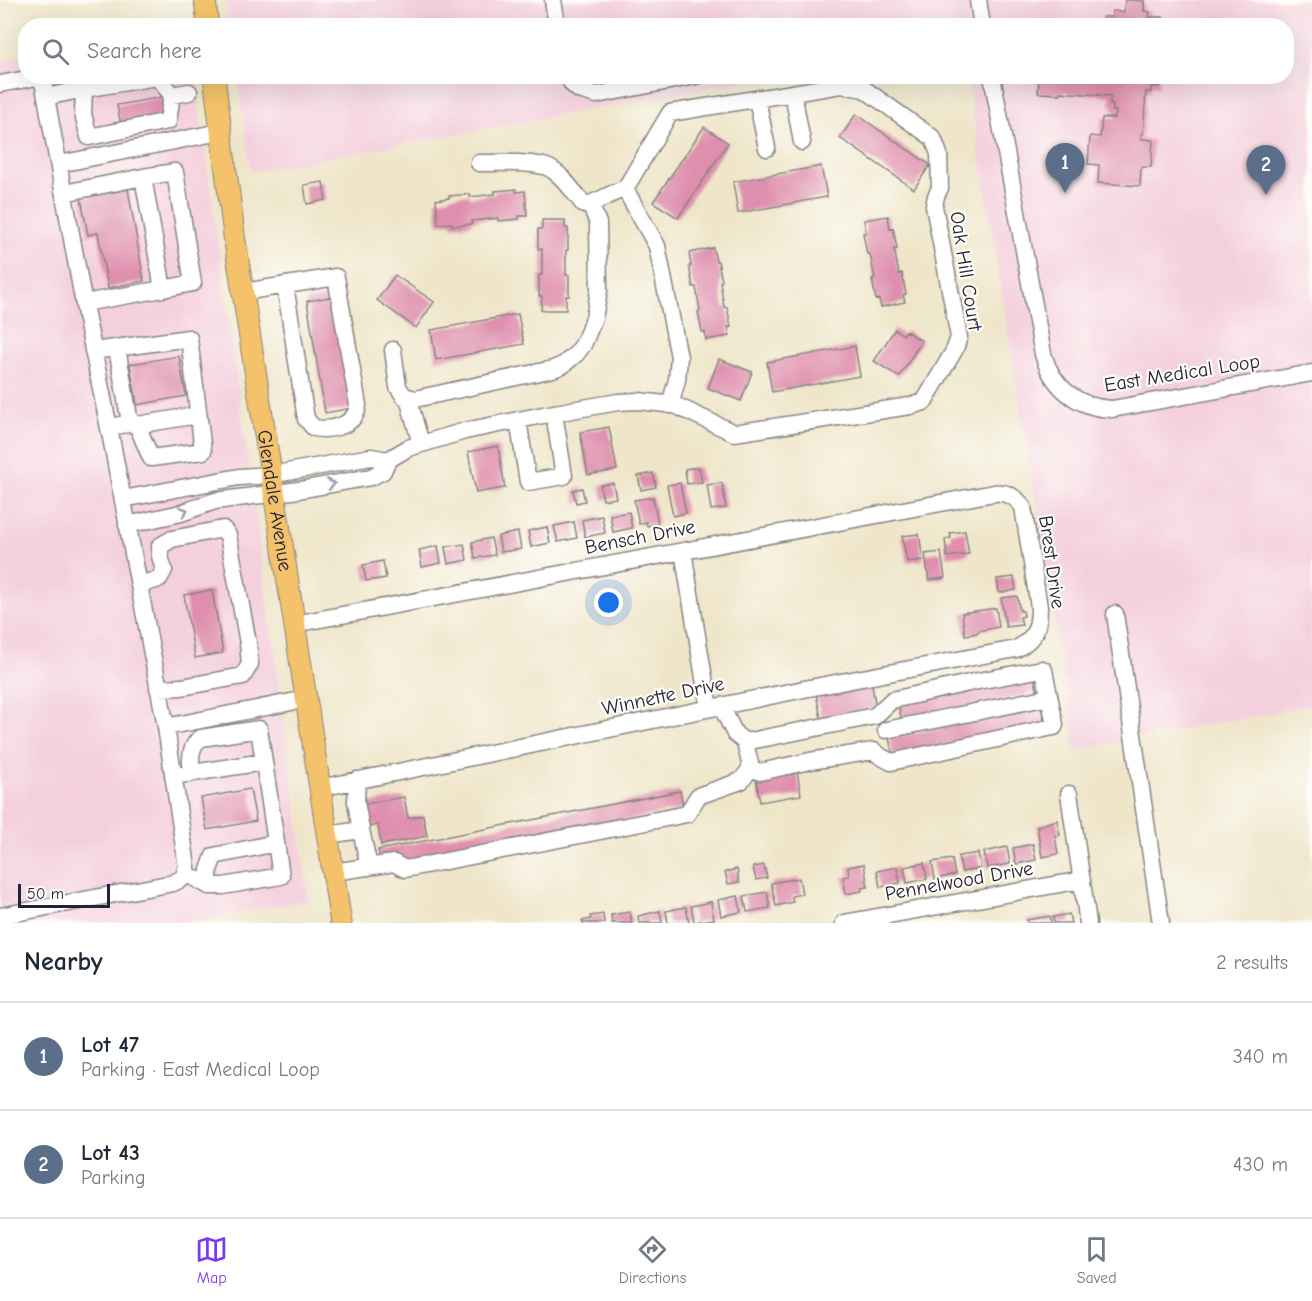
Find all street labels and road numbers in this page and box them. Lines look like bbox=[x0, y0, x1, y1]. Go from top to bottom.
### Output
street label: Oak Hill Court bbox=[945, 210, 987, 334]
street label: East Medical Loop bbox=[1102, 349, 1262, 397]
street label: Glendale Avenue bbox=[253, 428, 298, 573]
street label: Brest Drive bbox=[1034, 514, 1070, 610]
street label: Bensch Drive bbox=[583, 515, 697, 559]
street label: Winnette Drive bbox=[600, 672, 726, 720]
street label: Pennelwood Drive bbox=[883, 857, 1035, 905]

